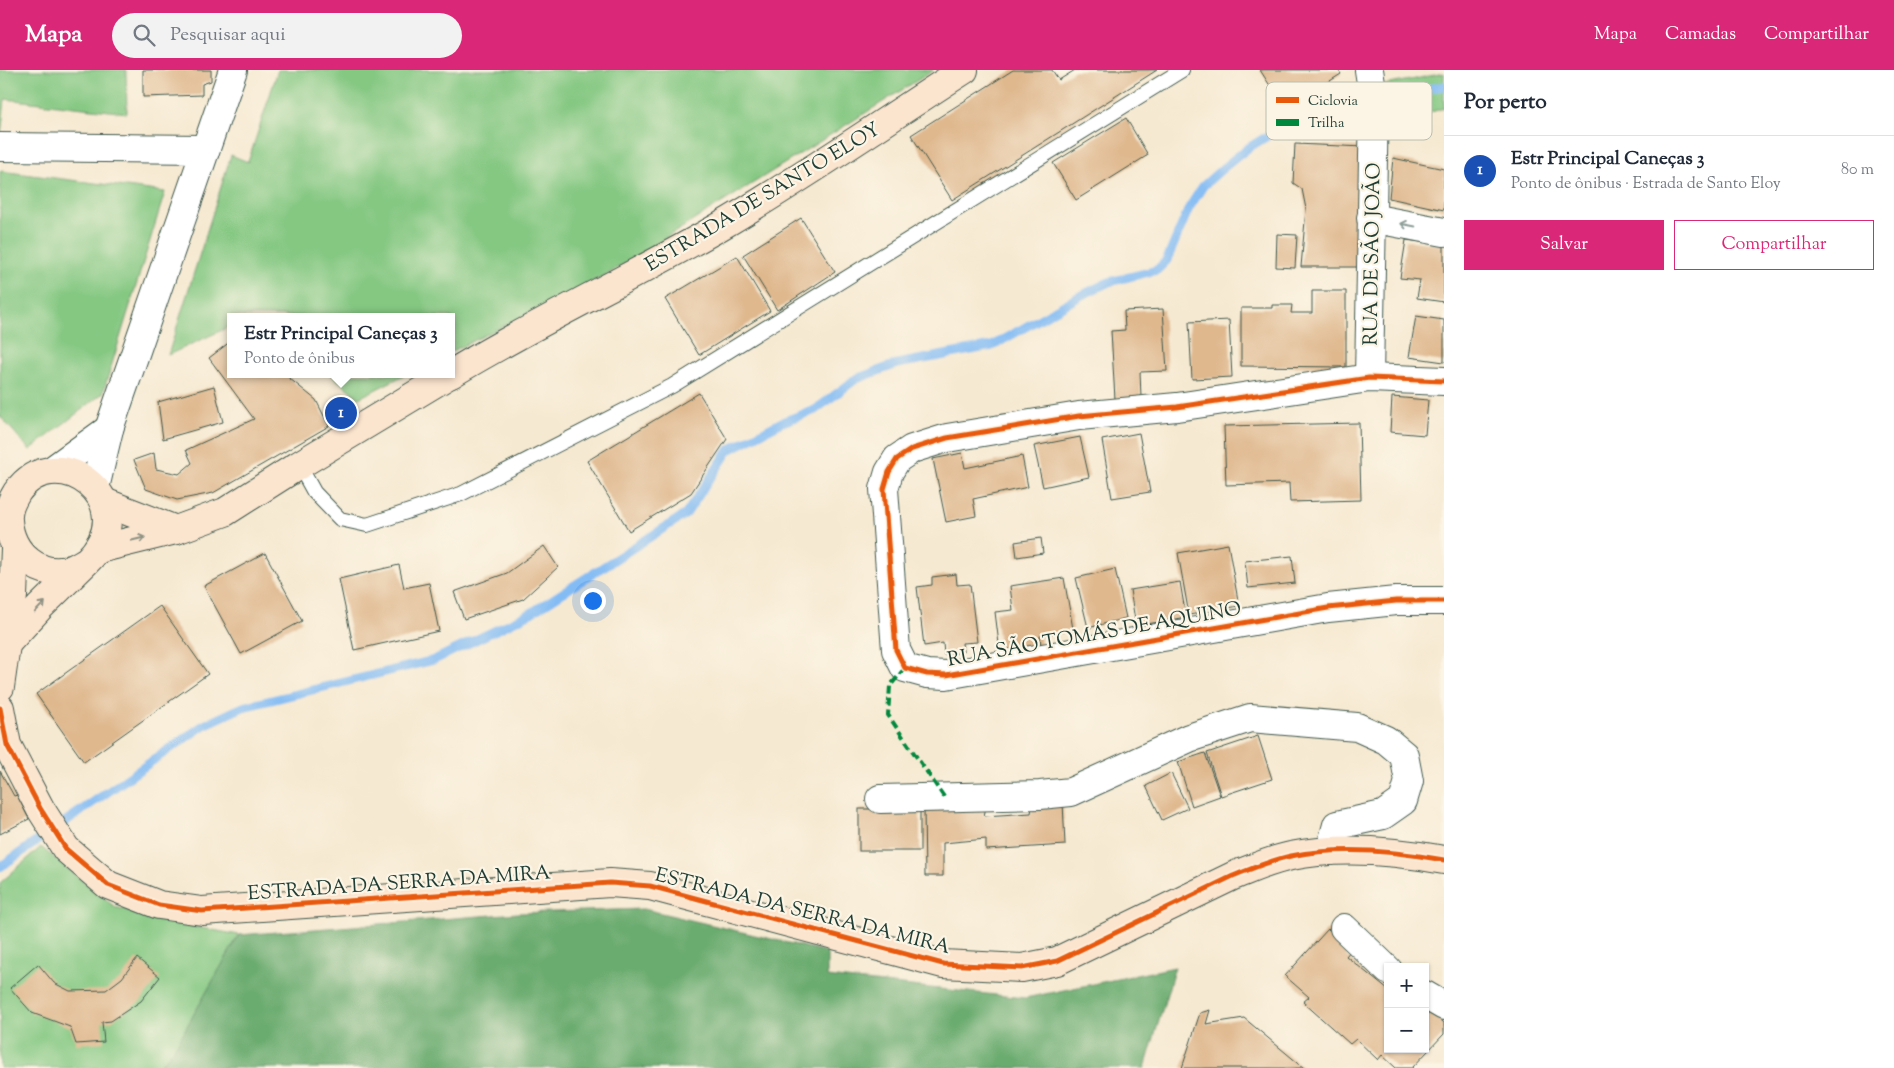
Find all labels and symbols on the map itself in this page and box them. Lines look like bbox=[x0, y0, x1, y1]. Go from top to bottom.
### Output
legend bbox=[1266, 82, 1432, 140]
text: Ciclovia bbox=[1308, 92, 1359, 112]
text: Trilha bbox=[1308, 114, 1345, 134]
street label: ESTRADA DE SANTO ELOY bbox=[640, 116, 886, 280]
street label: RUA DE SÃO JOÃO bbox=[1357, 162, 1390, 346]
one-way arrow bbox=[1400, 220, 1416, 229]
pin: 1 bbox=[325, 394, 357, 432]
one-way arrow bbox=[129, 534, 145, 544]
your location bbox=[580, 588, 606, 614]
street label: RUA SÃO TOMÁS DE AQUINO bbox=[945, 594, 1244, 676]
one-way arrow bbox=[34, 601, 46, 614]
street label: ESTRADA DA SERRA DA MIRA bbox=[247, 859, 552, 910]
street label: ESTRADA DA SERRA DA MIRA bbox=[652, 862, 953, 963]

